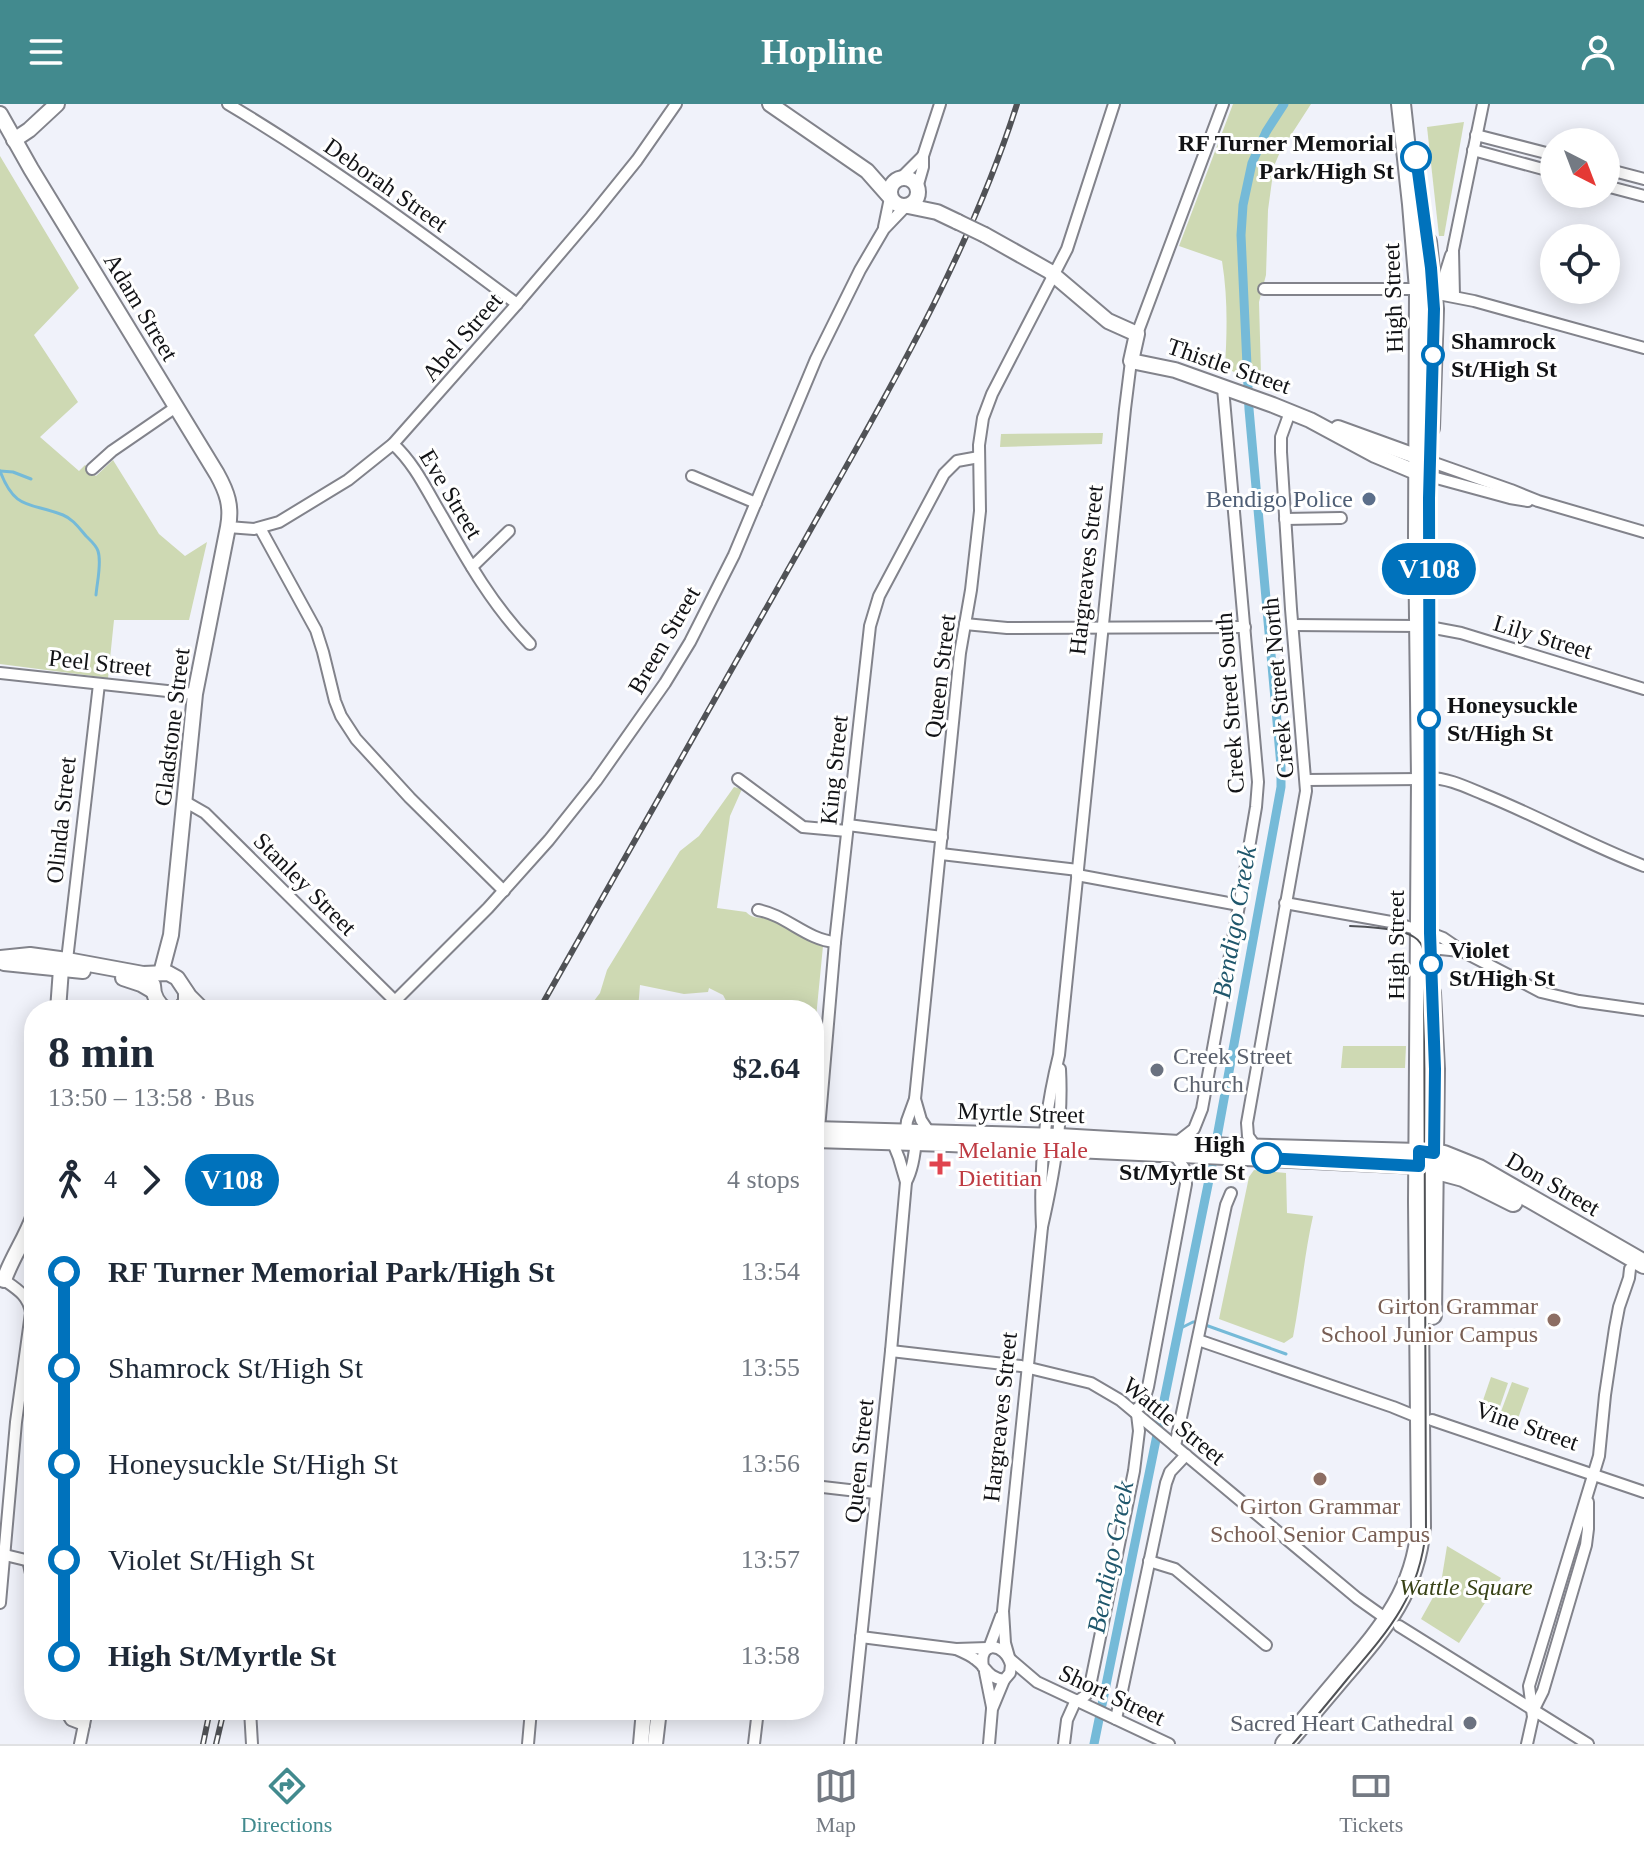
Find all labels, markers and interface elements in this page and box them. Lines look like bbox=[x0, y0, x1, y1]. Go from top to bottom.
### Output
icon: menu bbox=[24, 30, 68, 74]
icon: person bbox=[1576, 30, 1620, 74]
text: Hopline bbox=[761, 32, 883, 72]
north arrow bbox=[1540, 128, 1620, 208]
map controls bbox=[1540, 128, 1620, 304]
place label: RF Turner Memorial Park/High St bbox=[1178, 130, 1394, 184]
street label: Deborah Street bbox=[319, 133, 453, 237]
marker: RF Turner Memorial Park/High St bbox=[1401, 142, 1431, 172]
button: locate bbox=[1540, 224, 1620, 304]
street label: High Street bbox=[1378, 242, 1408, 353]
street label: Adam Street bbox=[99, 249, 183, 366]
street label: Abel Street bbox=[417, 287, 508, 387]
place label: Shamrock St/High St bbox=[1451, 328, 1557, 382]
street label: Thistle Street bbox=[1164, 333, 1294, 399]
marker: Shamrock St/High St bbox=[1422, 344, 1444, 366]
street label: Eve Street bbox=[414, 445, 488, 544]
street label: Hargreaves Street bbox=[1064, 483, 1108, 656]
place label: Bendigo Police bbox=[1206, 486, 1353, 512]
marker: Bendigo Police bbox=[1360, 490, 1378, 508]
line badge: V108 bbox=[1373, 543, 1485, 595]
text: V108 bbox=[1398, 553, 1460, 584]
street label: Breen Street bbox=[623, 582, 705, 698]
street label: Creek Street North bbox=[1257, 597, 1299, 779]
street label: Lily Street bbox=[1490, 610, 1596, 664]
street label: Queen Street bbox=[920, 612, 961, 739]
street label: Creek Street South bbox=[1211, 612, 1249, 794]
street label: Peel Street bbox=[47, 645, 153, 681]
street label: Gladstone Street bbox=[149, 646, 195, 808]
place label: Honeysuckle St/High St bbox=[1447, 692, 1578, 746]
marker: Honeysuckle St/High St bbox=[1418, 708, 1440, 730]
street label: King Street bbox=[815, 714, 853, 826]
street label: Olinda Street bbox=[41, 755, 81, 885]
street label: Stanley Street bbox=[248, 827, 362, 941]
water label: Bendigo Creek bbox=[1207, 843, 1262, 1001]
street label: High Street bbox=[1383, 890, 1409, 1000]
place label: Violet St/High St bbox=[1449, 937, 1555, 991]
marker: Violet St/High St bbox=[1420, 953, 1442, 975]
text: 8 min bbox=[48, 1028, 154, 1077]
place label: Creek Street Church bbox=[1173, 1043, 1293, 1097]
text: $2.64 bbox=[733, 1051, 800, 1084]
marker: Creek Street Church bbox=[1148, 1061, 1166, 1079]
text: 13:50 – 13:58 · Bus bbox=[48, 1083, 255, 1112]
street label: Myrtle Street bbox=[957, 1098, 1085, 1128]
place label: High St/Myrtle St bbox=[1119, 1131, 1245, 1185]
place label: Melanie Hale Dietitian bbox=[958, 1137, 1088, 1191]
marker: High St/Myrtle St bbox=[1252, 1143, 1282, 1173]
street label: Don Street bbox=[1502, 1147, 1605, 1221]
marker: Melanie Hale Dietitian bbox=[929, 1153, 951, 1175]
icon: walk bbox=[48, 1158, 92, 1202]
icon: forward bbox=[129, 1158, 173, 1202]
text: V108 bbox=[201, 1164, 263, 1195]
text: 4 bbox=[104, 1165, 117, 1194]
text: 4 stops bbox=[727, 1165, 800, 1194]
text: RF Turner Memorial Park/High St bbox=[108, 1255, 555, 1288]
text: 13:54 bbox=[741, 1257, 800, 1286]
place label: Girton Grammar School Junior Campus bbox=[1321, 1293, 1538, 1347]
marker: Girton Grammar School Junior Campus bbox=[1545, 1311, 1563, 1329]
street label: Hargreaves Street bbox=[978, 1330, 1022, 1503]
text: Shamrock St/High St bbox=[108, 1351, 363, 1384]
text: 13:55 bbox=[741, 1353, 800, 1382]
street label: Wattle Street bbox=[1118, 1372, 1231, 1470]
street label: Vine Street bbox=[1472, 1396, 1582, 1456]
street label: Queen Street bbox=[840, 1397, 878, 1524]
text: Honeysuckle St/High St bbox=[108, 1447, 398, 1480]
text: 13:56 bbox=[741, 1449, 800, 1478]
marker: Girton Grammar School Senior Campus bbox=[1311, 1470, 1329, 1488]
water label: Bendigo Creek bbox=[1082, 1478, 1140, 1636]
place label: Girton Grammar School Senior Campus bbox=[1210, 1493, 1430, 1547]
text: Violet St/High St bbox=[108, 1543, 315, 1576]
text: 13:57 bbox=[741, 1545, 800, 1574]
park label: Wattle Square bbox=[1399, 1574, 1533, 1600]
text: High St/Myrtle St bbox=[108, 1639, 336, 1672]
text: 13:58 bbox=[741, 1641, 800, 1670]
street label: Short Street bbox=[1055, 1659, 1169, 1731]
place label: Sacred Heart Cathedral bbox=[1230, 1710, 1454, 1736]
marker: Sacred Heart Cathedral bbox=[1461, 1714, 1479, 1732]
tab: Directions bbox=[241, 1764, 332, 1838]
tab: Map bbox=[814, 1764, 858, 1838]
tab: Tickets bbox=[1339, 1764, 1403, 1838]

